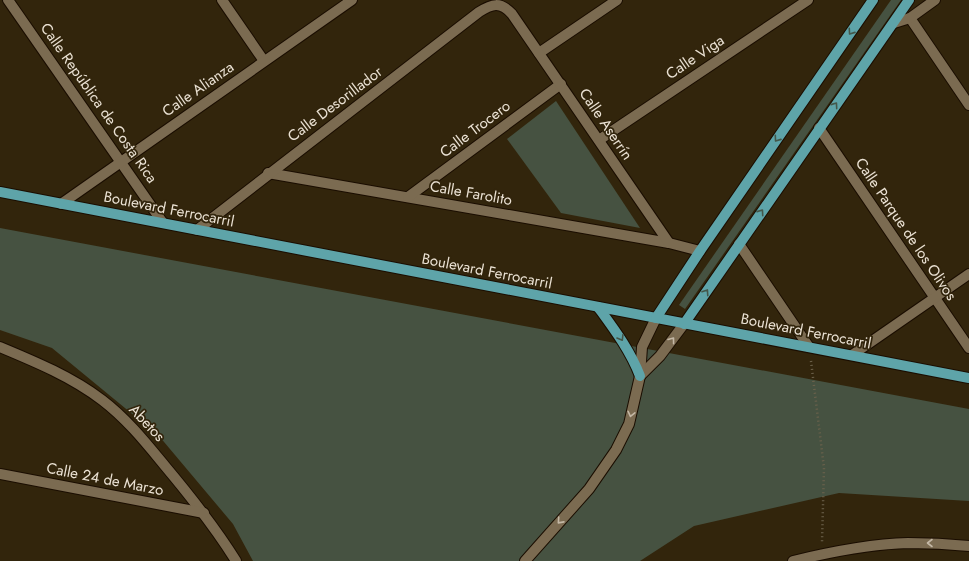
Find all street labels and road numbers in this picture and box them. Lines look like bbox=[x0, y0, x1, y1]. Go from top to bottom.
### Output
street label: Calle República de Costa Rica bbox=[35, 18, 163, 188]
street label: Calle Viga bbox=[661, 29, 729, 85]
street label: Calle Alianza bbox=[158, 56, 238, 122]
street label: Calle Desorillador bbox=[283, 60, 388, 147]
street label: Calle Aserrín bbox=[574, 84, 638, 164]
street label: Calle Trocero bbox=[435, 95, 515, 163]
street label: Calle Parque de los Olivos bbox=[850, 153, 962, 305]
street label: Calle Farolito bbox=[428, 175, 514, 211]
street label: Boulevard Ferrocarril bbox=[102, 186, 236, 232]
street label: Boulevard Ferrocarril bbox=[420, 248, 554, 294]
street label: Boulevard Ferrocarril bbox=[739, 308, 873, 354]
street label: Abetos bbox=[124, 399, 170, 447]
street label: Calle 24 de Marzo bbox=[44, 457, 166, 501]

